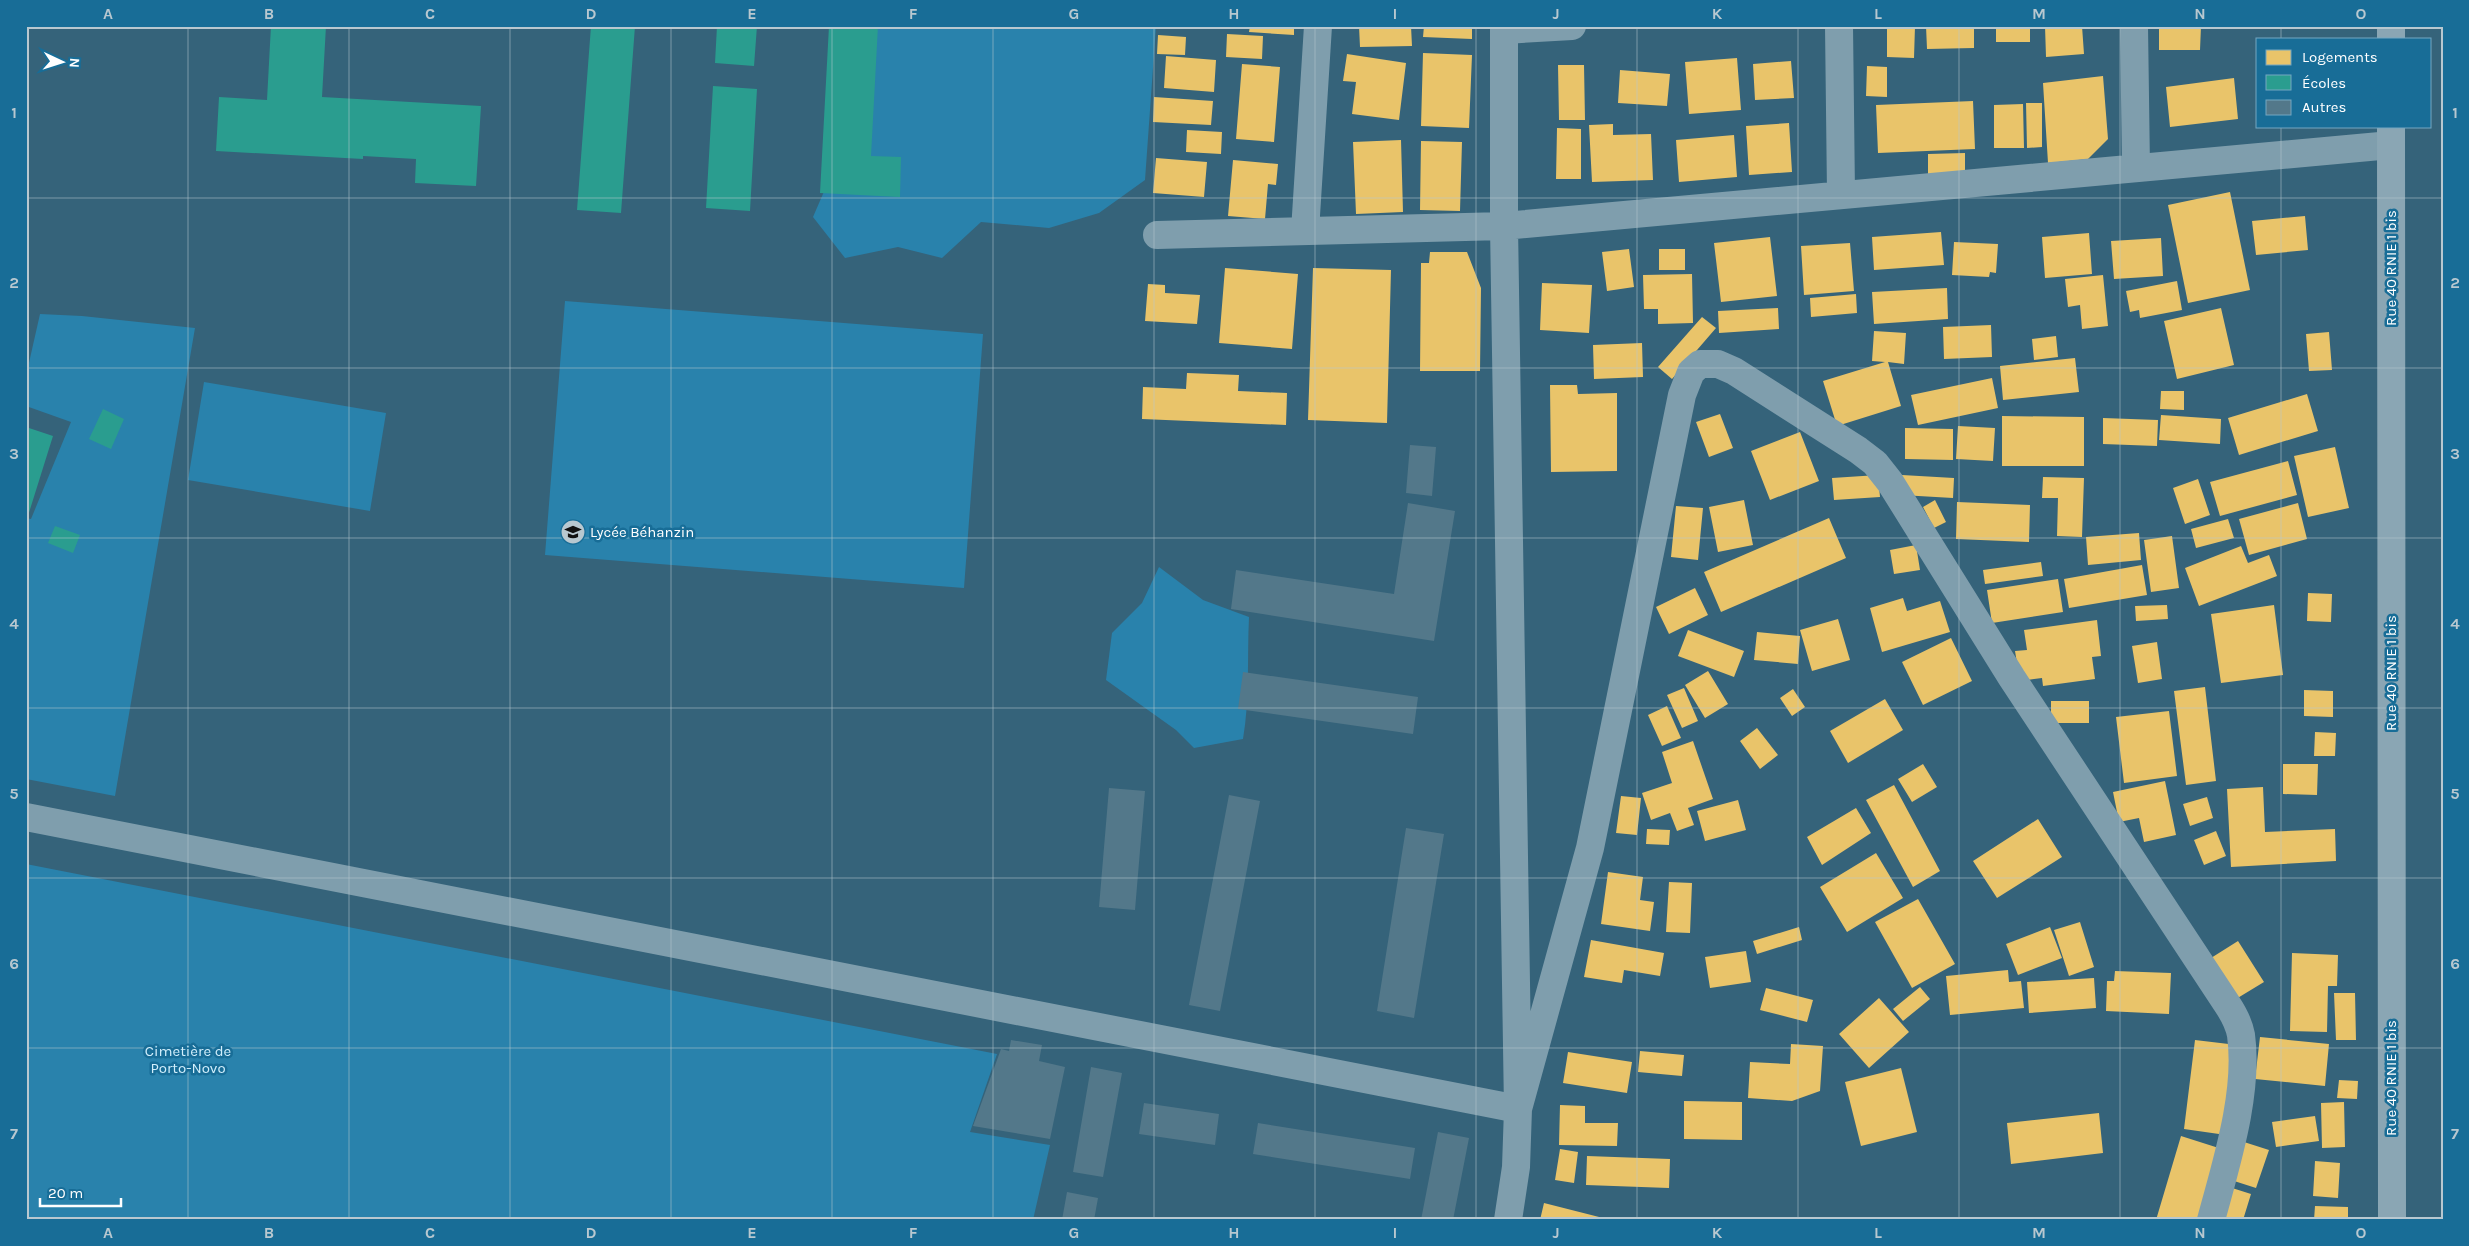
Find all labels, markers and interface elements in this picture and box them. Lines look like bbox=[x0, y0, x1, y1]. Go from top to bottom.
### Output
text: A bbox=[103, 4, 113, 23]
text: B bbox=[264, 4, 274, 23]
text: C bbox=[425, 4, 435, 23]
text: D bbox=[586, 4, 597, 23]
text: E bbox=[747, 4, 757, 23]
text: F bbox=[909, 4, 918, 23]
text: G bbox=[1069, 4, 1079, 23]
text: H bbox=[1228, 4, 1240, 23]
text: I bbox=[1393, 4, 1397, 23]
text: J bbox=[1552, 4, 1560, 23]
text: K bbox=[1712, 4, 1723, 23]
text: L bbox=[1874, 4, 1882, 23]
text: M bbox=[2032, 4, 2046, 23]
text: N bbox=[2194, 4, 2206, 23]
text: O bbox=[2356, 4, 2367, 23]
north arrow bbox=[38, 38, 88, 88]
legend bbox=[2256, 38, 2432, 128]
text: Logements bbox=[2302, 48, 2378, 66]
text: N bbox=[66, 57, 83, 68]
text: Écoles bbox=[2302, 74, 2346, 92]
text: Autres bbox=[2302, 98, 2346, 116]
text: 1 bbox=[11, 103, 17, 122]
text: 1 bbox=[2452, 103, 2458, 122]
street label: Rue 40 RNIE 1 bis bbox=[2382, 210, 2400, 326]
text: 2 bbox=[9, 273, 19, 292]
text: 2 bbox=[2450, 273, 2460, 292]
text: 3 bbox=[9, 444, 19, 463]
text: 3 bbox=[2450, 444, 2460, 463]
school or university icon: Lycée Béhanzin bbox=[560, 519, 586, 545]
place label: Lycée Béhanzin bbox=[590, 523, 694, 541]
text: 4 bbox=[9, 614, 19, 633]
text: 4 bbox=[2450, 614, 2460, 633]
street label: Rue 40 RNIE 1 bis bbox=[2382, 615, 2400, 731]
text: 5 bbox=[9, 784, 19, 803]
text: 5 bbox=[2450, 784, 2460, 803]
text: 6 bbox=[9, 954, 19, 973]
text: 6 bbox=[2450, 954, 2460, 973]
street label: Rue 40 RNIE 1 bis bbox=[2382, 1020, 2400, 1136]
park label: Cimetière de Porto-Novo bbox=[145, 1042, 231, 1077]
text: 7 bbox=[10, 1124, 18, 1143]
text: 7 bbox=[2451, 1124, 2459, 1143]
scale bar bbox=[40, 1176, 121, 1208]
text: 20 m bbox=[48, 1184, 83, 1202]
text: A bbox=[103, 1223, 113, 1242]
text: B bbox=[264, 1223, 274, 1242]
text: C bbox=[425, 1223, 435, 1242]
text: D bbox=[586, 1223, 597, 1242]
text: E bbox=[747, 1223, 757, 1242]
text: F bbox=[909, 1223, 918, 1242]
text: G bbox=[1069, 1223, 1079, 1242]
text: H bbox=[1228, 1223, 1240, 1242]
text: I bbox=[1393, 1223, 1397, 1242]
text: J bbox=[1552, 1223, 1560, 1242]
text: K bbox=[1712, 1223, 1723, 1242]
text: L bbox=[1874, 1223, 1882, 1242]
text: M bbox=[2032, 1223, 2046, 1242]
text: N bbox=[2194, 1223, 2206, 1242]
text: O bbox=[2356, 1223, 2367, 1242]

